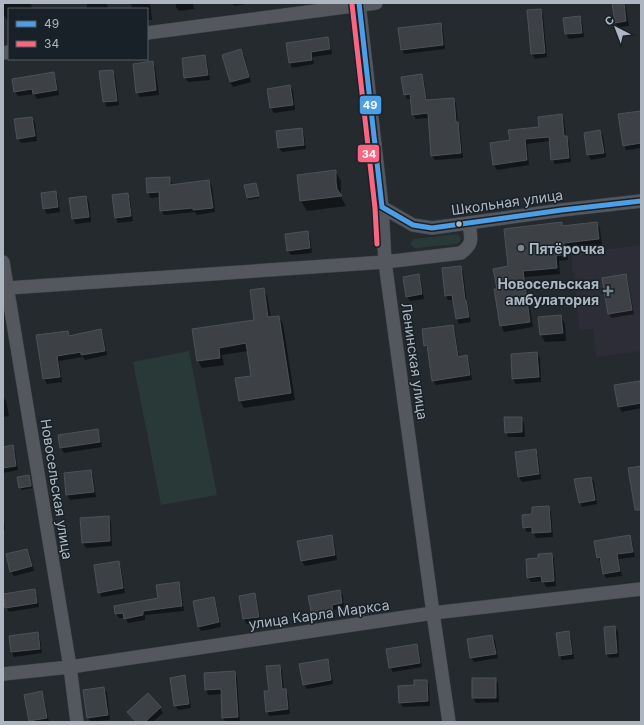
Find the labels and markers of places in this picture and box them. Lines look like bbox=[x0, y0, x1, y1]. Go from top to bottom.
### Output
unlabelled marker bbox=[454, 219, 464, 229]
place label: Пятёрочка bbox=[529, 240, 605, 257]
marker: Пятёрочка bbox=[516, 243, 526, 253]
place label: Новосельская амбулатория bbox=[497, 275, 599, 308]
marker: Новосельская амбулатория bbox=[602, 285, 614, 297]

